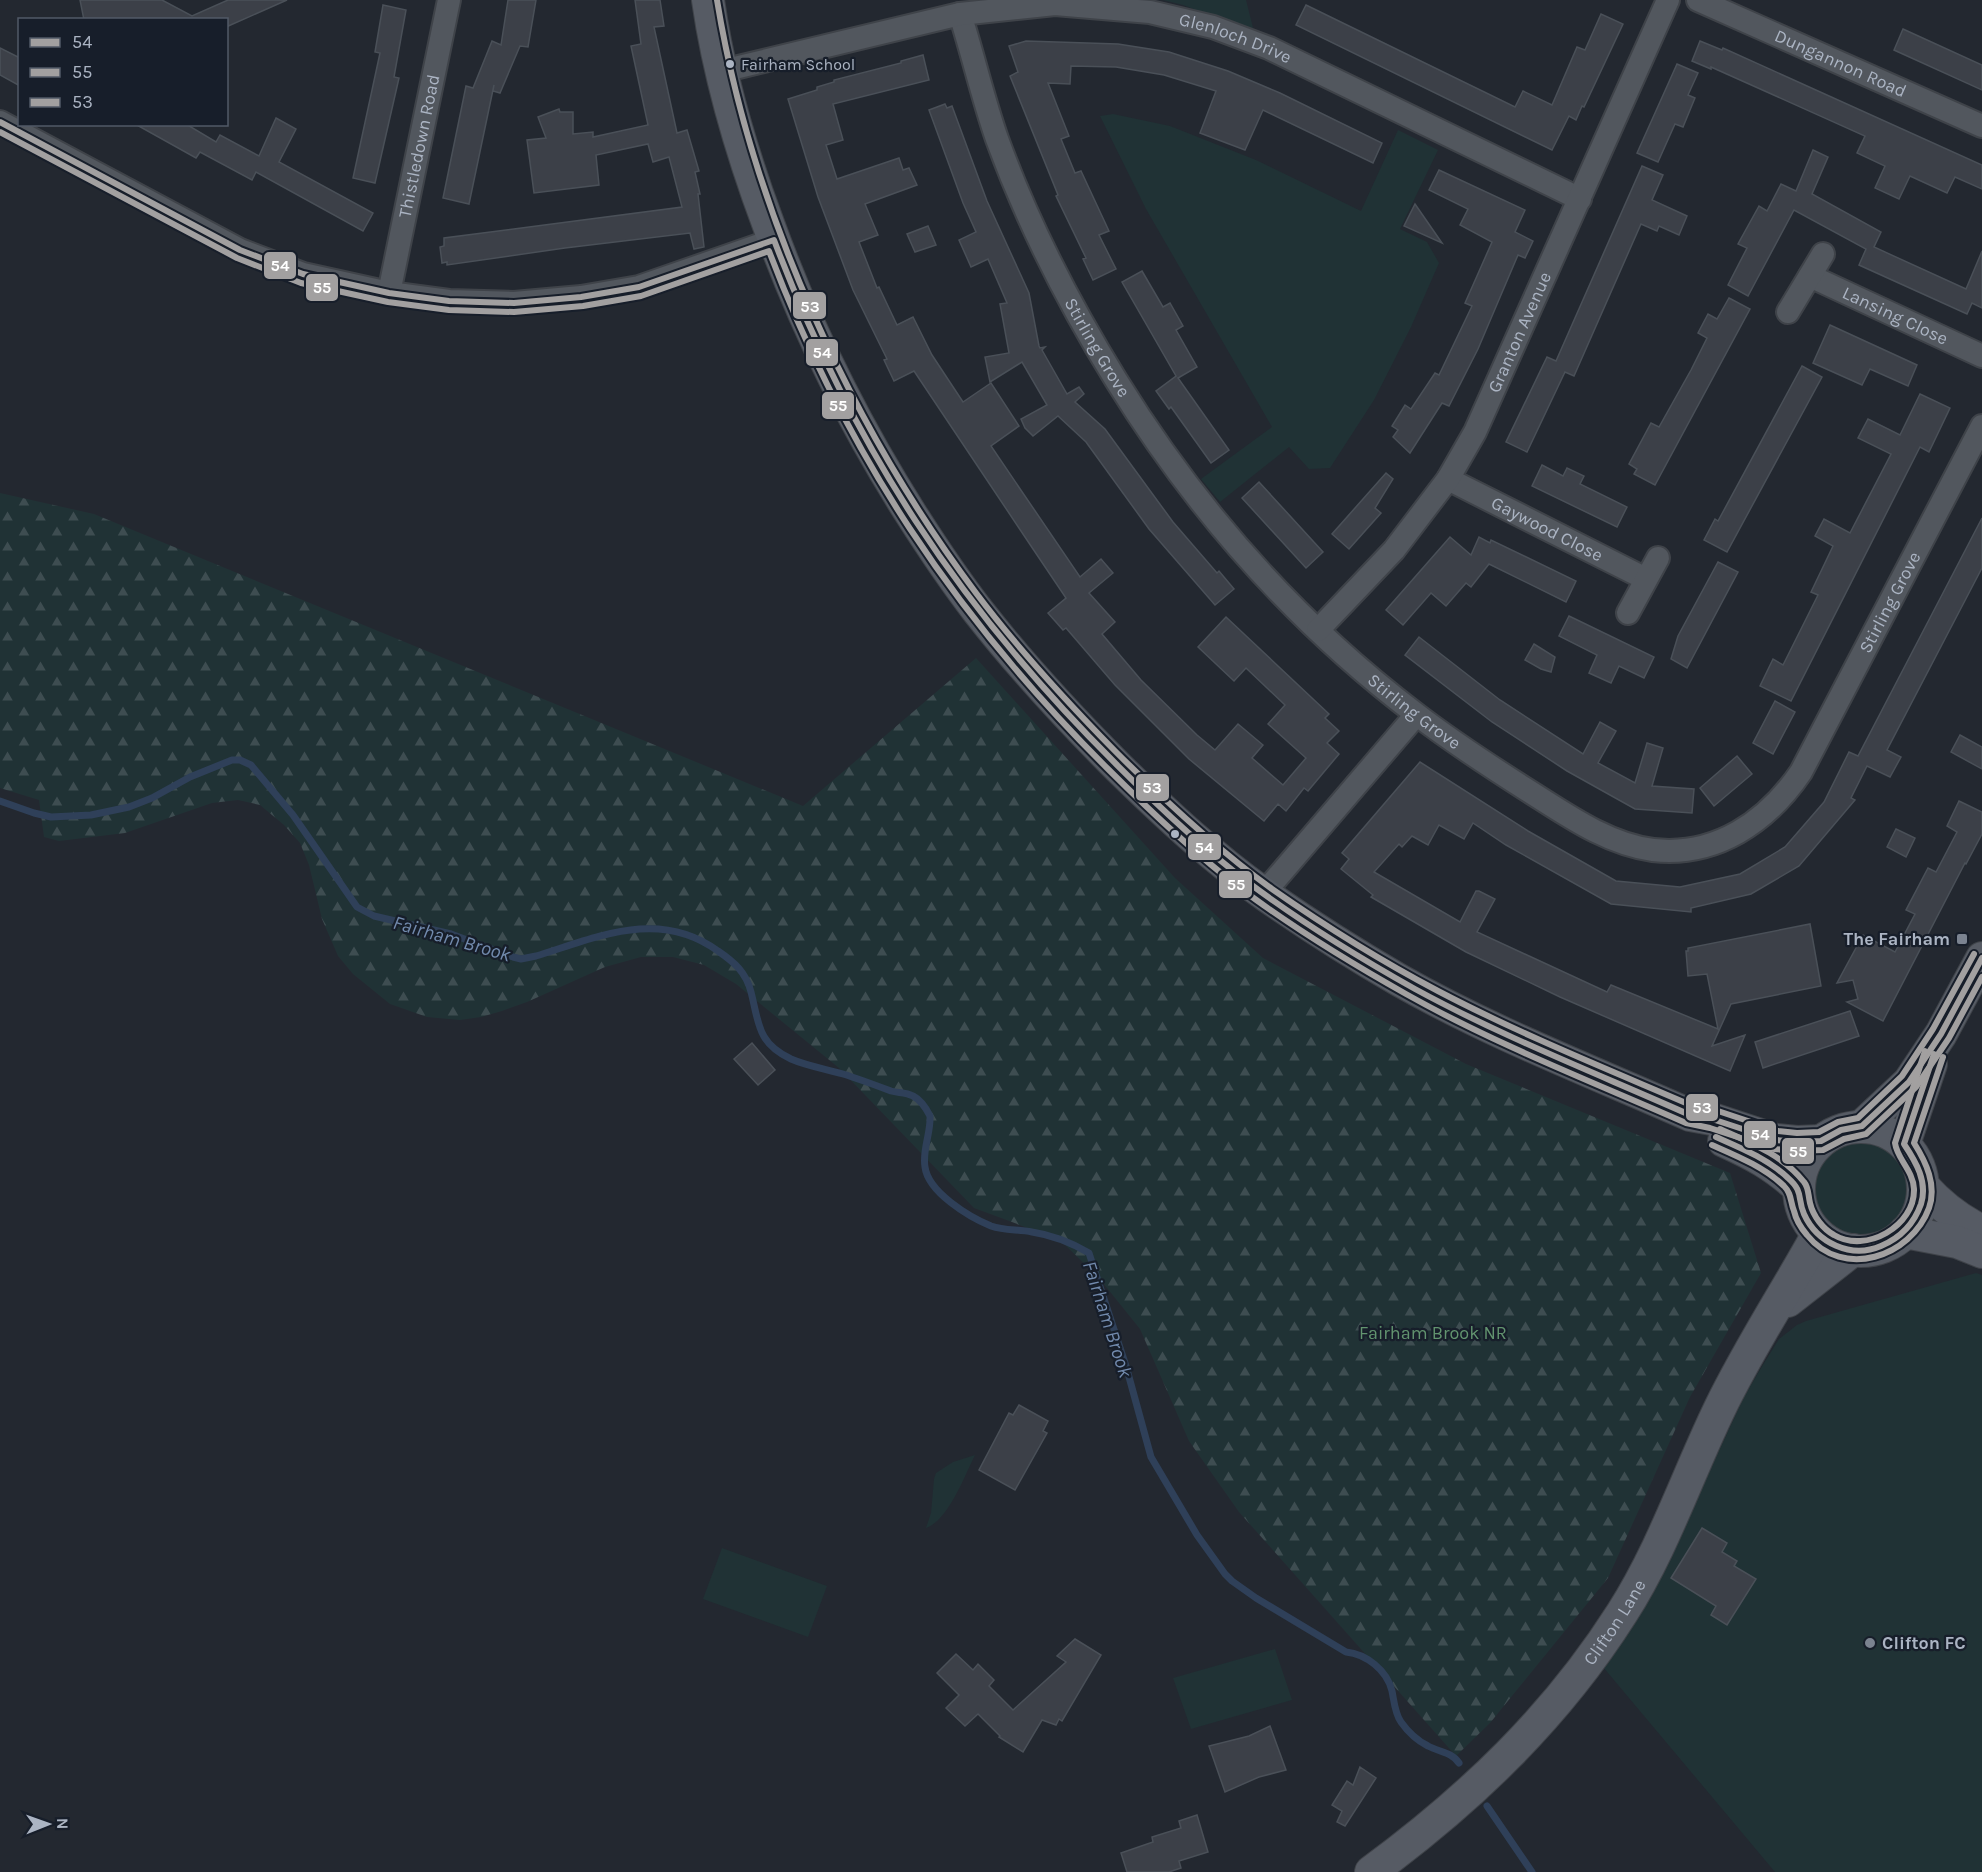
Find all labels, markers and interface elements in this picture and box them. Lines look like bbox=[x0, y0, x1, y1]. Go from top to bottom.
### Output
street label: Glenloch Drive bbox=[1177, 8, 1295, 68]
legend bbox=[18, 18, 228, 126]
street label: Dungannon Road bbox=[1771, 24, 1910, 102]
text: 54 bbox=[72, 31, 92, 53]
place label: Fairham School bbox=[741, 55, 855, 74]
marker: Fairham School bbox=[724, 58, 736, 70]
text: 55 bbox=[72, 61, 92, 83]
street label: Thistledown Road bbox=[394, 72, 445, 220]
text: 53 bbox=[72, 91, 93, 113]
line badge: 54 bbox=[263, 251, 297, 280]
text: 54 bbox=[271, 256, 290, 275]
street label: Granton Avenue bbox=[1483, 268, 1556, 396]
line badge: 55 bbox=[305, 273, 339, 302]
text: 55 bbox=[313, 278, 331, 297]
street label: Lansing Close bbox=[1839, 282, 1952, 350]
line badge: 53 bbox=[792, 291, 827, 320]
street label: Stirling Grove bbox=[1060, 294, 1135, 401]
text: 53 bbox=[800, 297, 820, 316]
line badge: 54 bbox=[805, 338, 839, 367]
text: 54 bbox=[813, 343, 832, 362]
line badge: 55 bbox=[821, 391, 855, 420]
text: 55 bbox=[829, 396, 847, 415]
street label: Gaywood Close bbox=[1488, 492, 1607, 566]
street label: Stirling Grove bbox=[1854, 548, 1925, 657]
street label: Stirling Grove bbox=[1363, 669, 1465, 754]
line badge: 53 bbox=[1135, 773, 1170, 802]
text: 53 bbox=[1142, 778, 1162, 797]
unlabelled marker bbox=[1169, 828, 1181, 840]
line badge: 54 bbox=[1187, 833, 1222, 861]
text: 54 bbox=[1195, 838, 1214, 857]
line badge: 55 bbox=[1218, 870, 1253, 899]
text: 55 bbox=[1227, 875, 1245, 894]
water label: Fairham Brook bbox=[390, 911, 514, 966]
place label: The Fairham bbox=[1843, 928, 1950, 950]
marker: The Fairham bbox=[1955, 932, 1969, 946]
line badge: 53 bbox=[1685, 1093, 1719, 1122]
text: 53 bbox=[1692, 1098, 1712, 1117]
line badge: 54 bbox=[1743, 1120, 1777, 1149]
text: 54 bbox=[1751, 1125, 1770, 1144]
line badge: 55 bbox=[1781, 1137, 1815, 1165]
text: 55 bbox=[1789, 1142, 1807, 1161]
water label: Fairham Brook bbox=[1078, 1258, 1137, 1381]
park label: Fairham Brook NR bbox=[1359, 1322, 1507, 1344]
street label: Clifton Lane bbox=[1579, 1576, 1650, 1670]
place label: Clifton FC bbox=[1882, 1632, 1966, 1654]
marker: Clifton FC bbox=[1863, 1636, 1877, 1650]
north arrow bbox=[18, 1794, 78, 1854]
text: N bbox=[53, 1818, 72, 1830]

